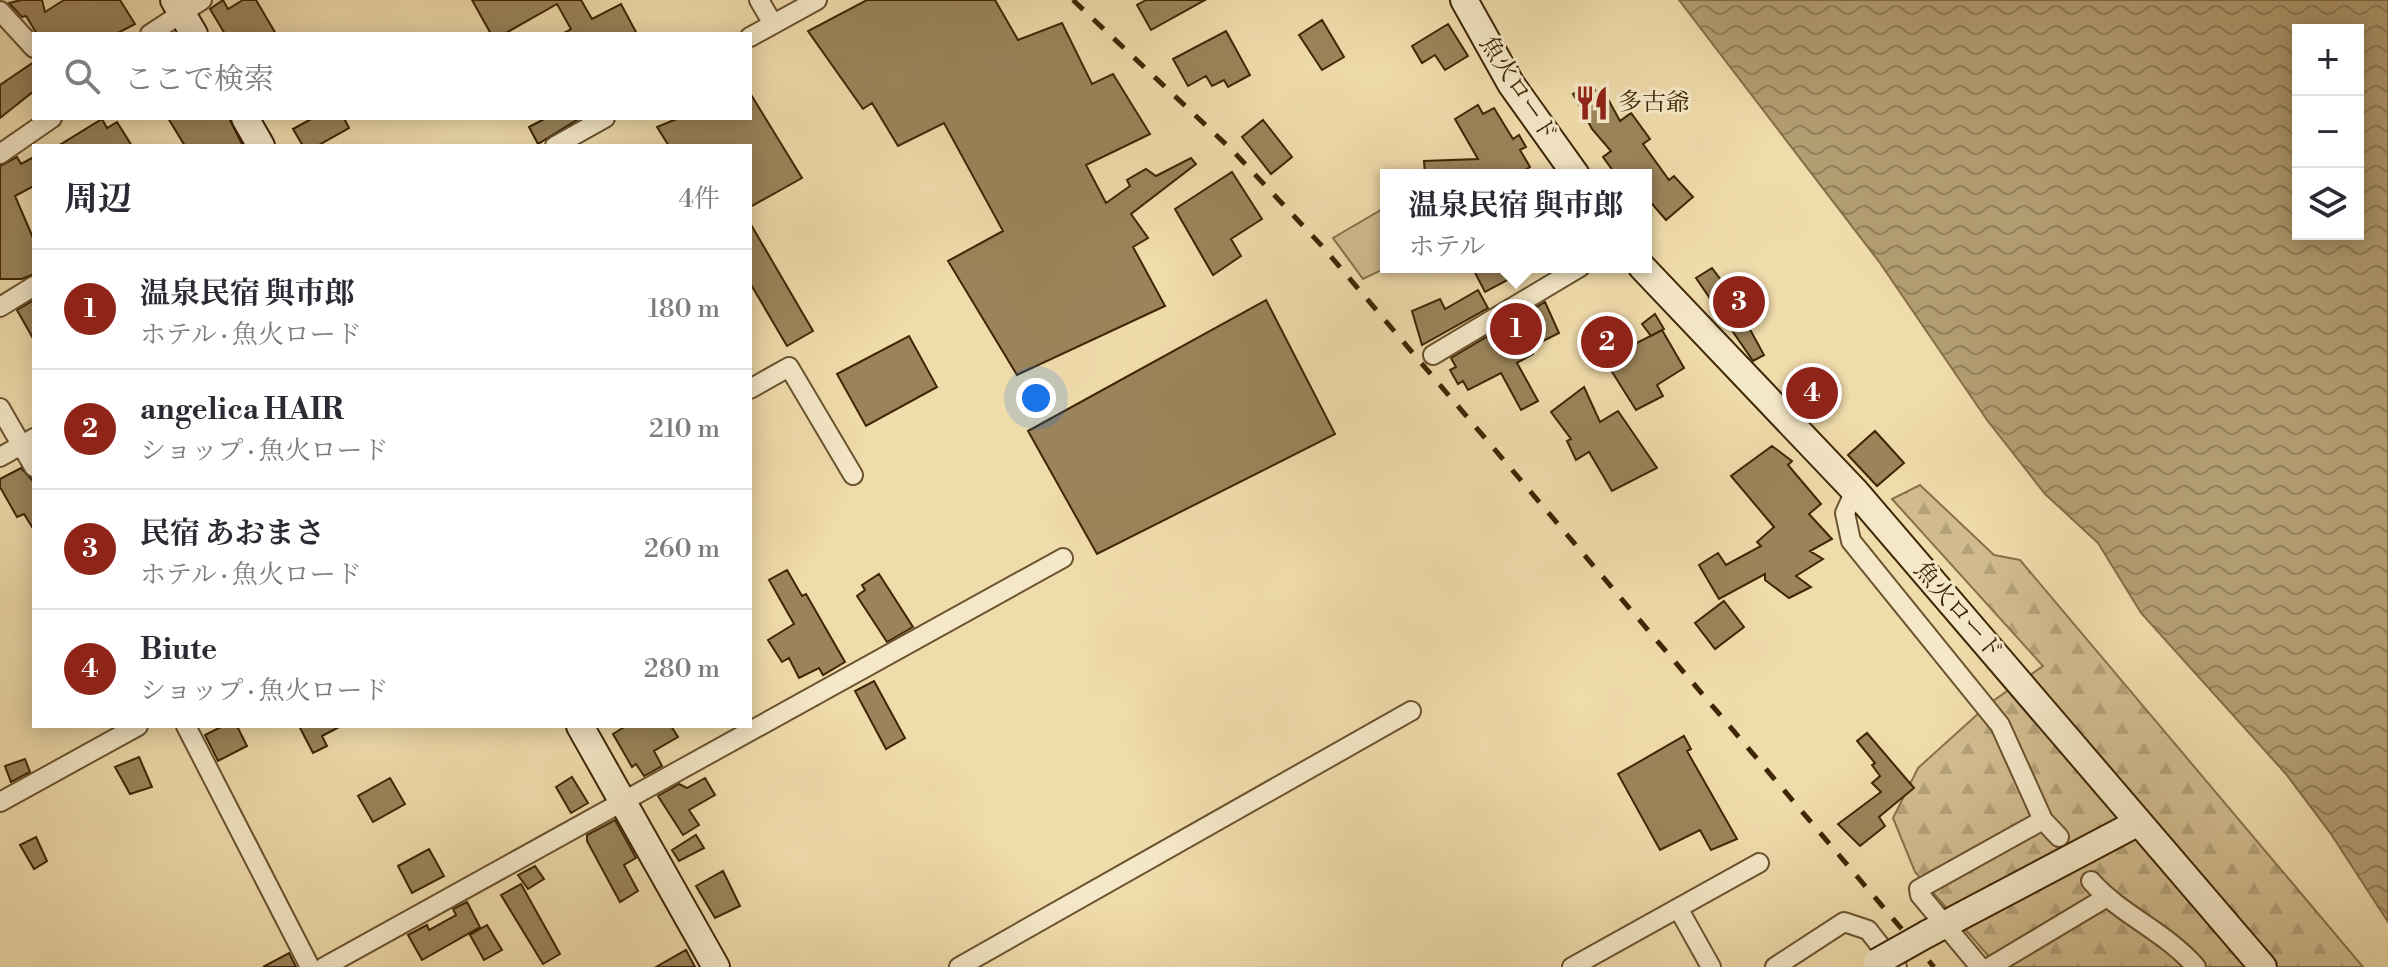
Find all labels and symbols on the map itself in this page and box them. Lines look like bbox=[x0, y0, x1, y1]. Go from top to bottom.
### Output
street label: 魚火ロード bbox=[1473, 31, 1563, 147]
restaurant icon: 多古爺 bbox=[1573, 84, 1611, 122]
place label: 多古爺 bbox=[1618, 88, 1690, 118]
pin: 3 bbox=[1713, 272, 1765, 332]
pin: 1 bbox=[1490, 299, 1542, 359]
pin: 2 bbox=[1581, 312, 1633, 372]
pin: 4 bbox=[1786, 363, 1838, 423]
your location bbox=[1016, 378, 1056, 418]
street label: 魚火ロード bbox=[1907, 556, 2009, 666]

